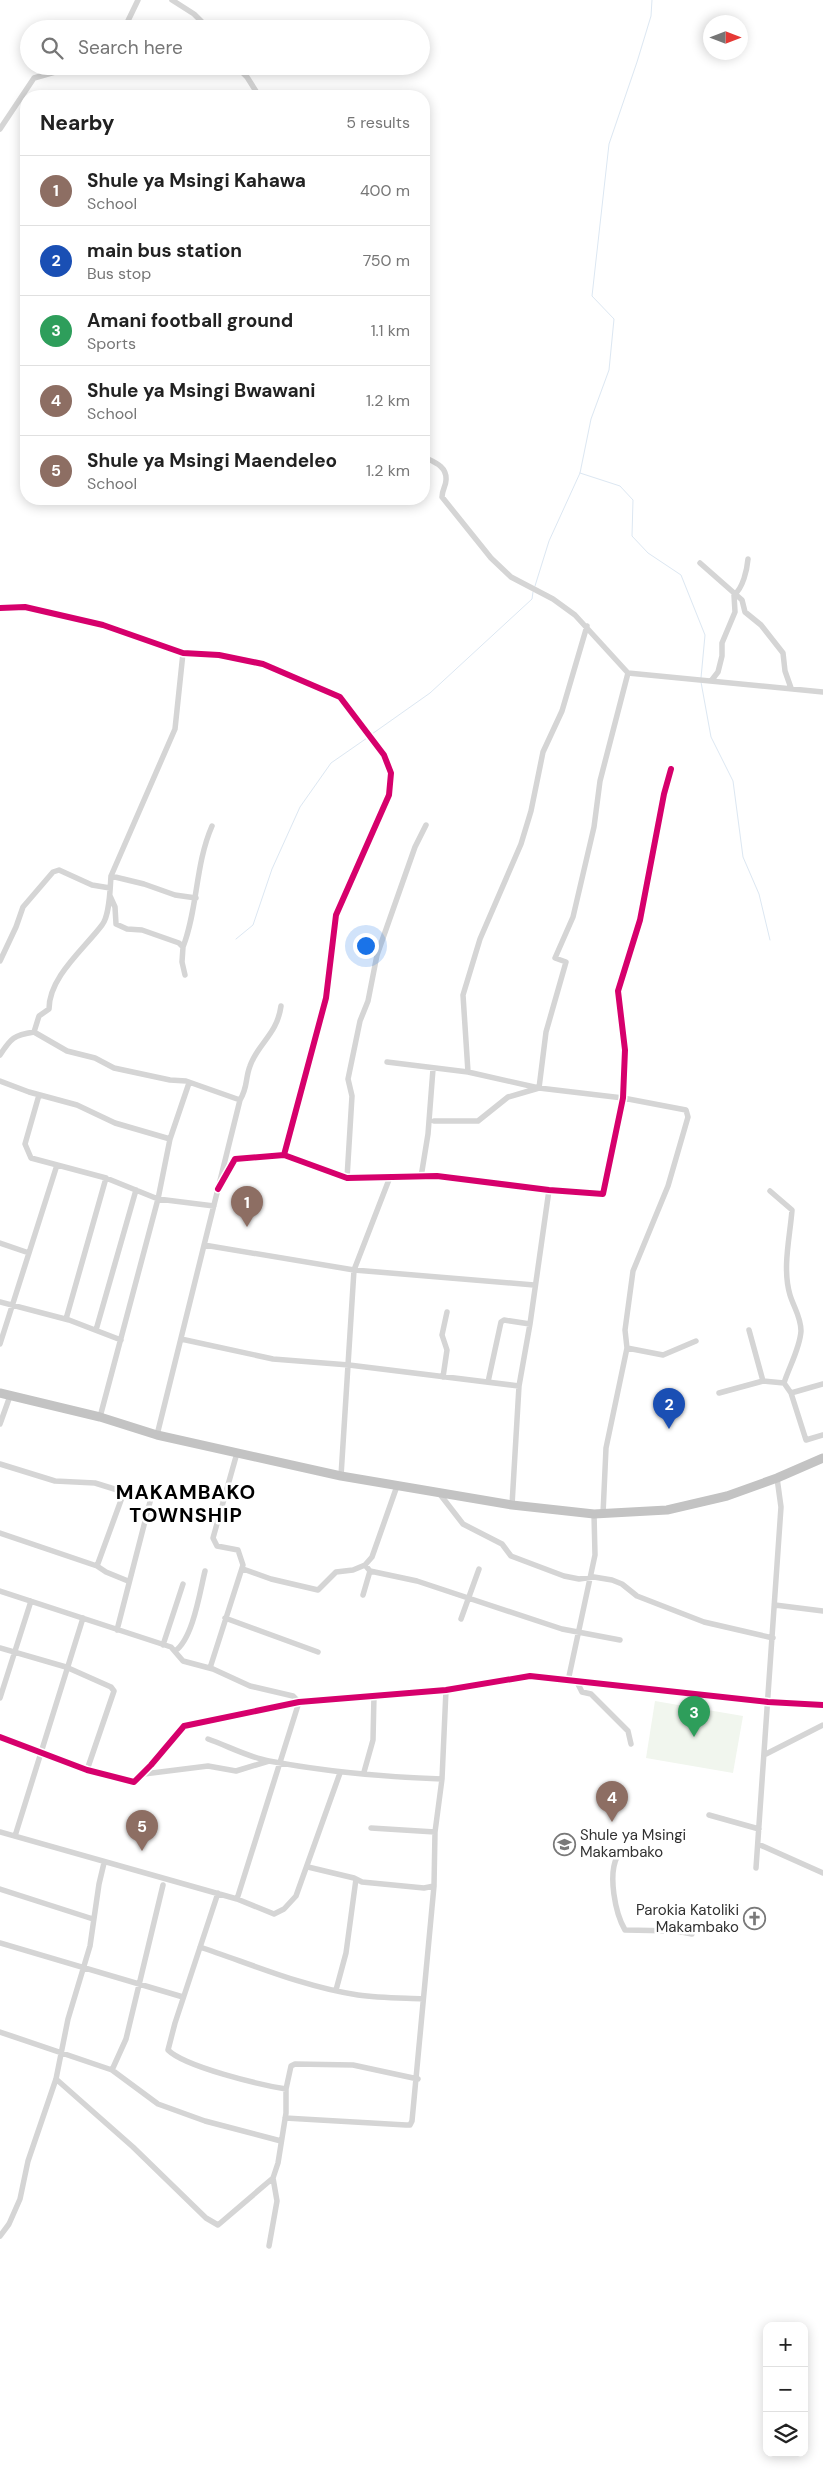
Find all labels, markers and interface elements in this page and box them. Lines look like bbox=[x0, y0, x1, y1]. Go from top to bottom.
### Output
north arrow bbox=[703, 15, 748, 60]
search box bbox=[20, 20, 430, 75]
icon: search bbox=[38, 34, 66, 62]
text: Search here bbox=[78, 35, 183, 60]
text: Nearby bbox=[40, 109, 114, 137]
text: 5 results bbox=[346, 112, 410, 133]
text: Shule ya Msingi Kahawa bbox=[87, 168, 306, 193]
text: 1 bbox=[53, 180, 59, 201]
text: 400 m bbox=[360, 180, 410, 201]
text: School bbox=[87, 193, 137, 214]
text: main bus station bbox=[87, 238, 242, 263]
text: 2 bbox=[51, 250, 61, 271]
text: 750 m bbox=[363, 250, 410, 271]
text: Bus stop bbox=[87, 263, 151, 284]
text: Amani football ground bbox=[87, 308, 293, 333]
text: 3 bbox=[51, 320, 61, 341]
text: 1.1 km bbox=[371, 320, 410, 341]
text: Sports bbox=[87, 333, 136, 354]
text: Shule ya Msingi Bwawani bbox=[87, 378, 315, 403]
text: 4 bbox=[51, 390, 61, 411]
text: 1.2 km bbox=[366, 390, 410, 411]
text: School bbox=[87, 403, 137, 424]
text: Shule ya Msingi Maendeleo bbox=[87, 448, 337, 473]
text: 5 bbox=[51, 460, 61, 481]
text: 1.2 km bbox=[366, 460, 410, 481]
text: School bbox=[87, 473, 137, 494]
your location bbox=[353, 933, 379, 959]
pin: 1 bbox=[231, 1186, 263, 1227]
pin: 2 bbox=[653, 1388, 685, 1429]
district label: MAKAMBAKO TOWNSHIP bbox=[116, 1479, 256, 1528]
pin: 3 bbox=[678, 1696, 710, 1737]
pin: 4 bbox=[596, 1781, 628, 1822]
pin: 5 bbox=[126, 1810, 158, 1851]
place label: Shule ya Msingi Makambako bbox=[580, 1825, 686, 1862]
school or university icon: Shule ya Msingi Makambako bbox=[552, 1832, 576, 1856]
place label: Parokia Katoliki Makambako bbox=[636, 1900, 739, 1937]
church icon: Parokia Katoliki Makambako bbox=[743, 1907, 767, 1931]
map controls bbox=[763, 2322, 808, 2457]
button: + bbox=[763, 2322, 808, 2367]
button: − bbox=[763, 2367, 808, 2412]
button: layers bbox=[763, 2412, 808, 2457]

